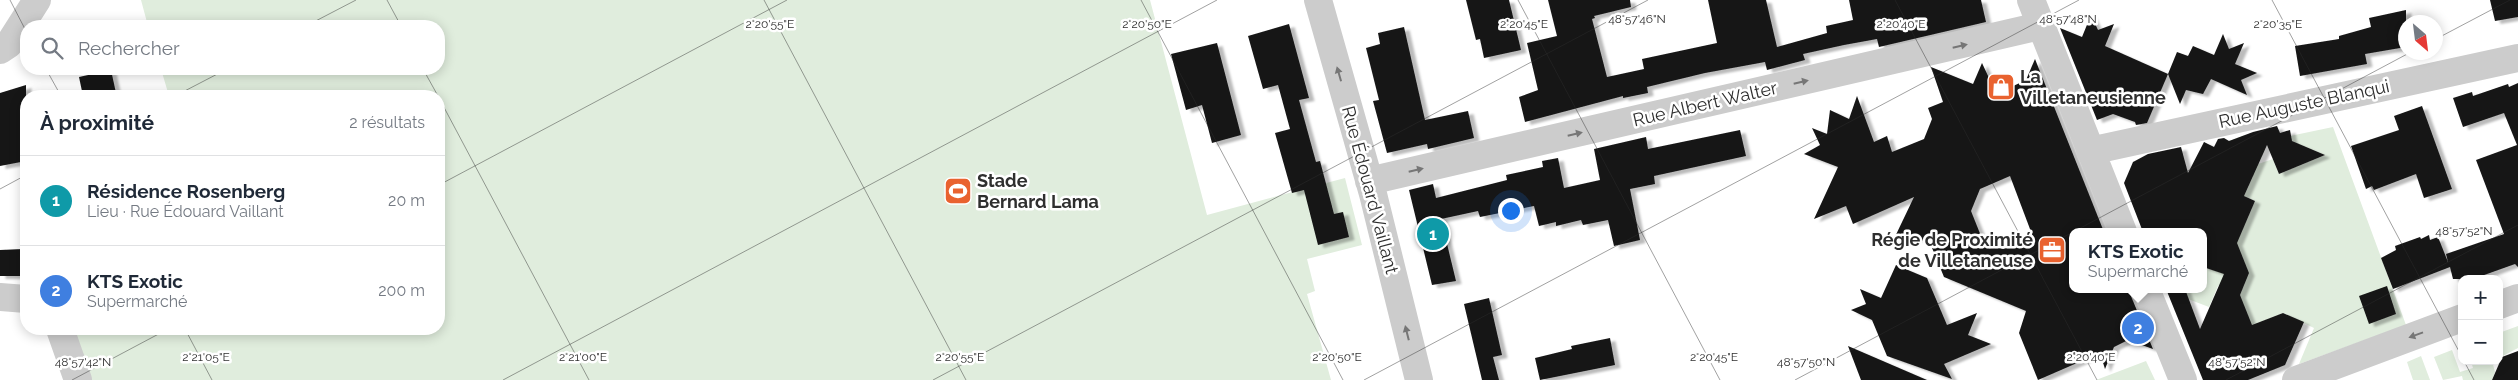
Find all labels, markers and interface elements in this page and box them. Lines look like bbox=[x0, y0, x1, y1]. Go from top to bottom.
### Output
text: 48°57'46"N bbox=[1608, 12, 1666, 26]
text: 48°57'48"N bbox=[2039, 12, 2097, 26]
north arrow bbox=[2398, 15, 2443, 60]
text: 2°20'55"E bbox=[746, 17, 794, 31]
text: 2°20'50"E bbox=[1122, 17, 1172, 31]
text: 2°20'45"E bbox=[1500, 17, 1548, 31]
text: 2°20'40"E bbox=[1877, 17, 1925, 31]
text: 2°20'35"E bbox=[2254, 17, 2302, 31]
search box bbox=[20, 20, 445, 75]
icon: search bbox=[38, 34, 66, 62]
text: Rechercher bbox=[78, 37, 180, 59]
one-way arrow bbox=[1952, 42, 1967, 50]
one-way arrow bbox=[1335, 66, 1343, 82]
place label: La Villetaneusienne bbox=[2020, 66, 2166, 108]
shop icon: La Villetaneusienne bbox=[1986, 72, 2016, 102]
street label: Rue Auguste Blanqui bbox=[2217, 75, 2391, 132]
street label: Rue Albert Walter bbox=[1631, 77, 1780, 130]
one-way arrow bbox=[1794, 78, 1809, 86]
street label: Rue Édouard Vaillant bbox=[1338, 103, 1404, 276]
text: À proximité bbox=[40, 110, 154, 135]
text: 2 résultats bbox=[349, 113, 425, 132]
one-way arrow bbox=[1567, 130, 1582, 138]
one-way arrow bbox=[1409, 166, 1424, 174]
place label: Stade Bernard Lama bbox=[977, 170, 1099, 212]
sports icon: Stade Bernard Lama bbox=[943, 176, 973, 206]
text: Résidence Rosenberg bbox=[87, 180, 285, 202]
text: 1 bbox=[52, 191, 60, 210]
text: 20 m bbox=[388, 191, 425, 210]
your location bbox=[1498, 198, 1524, 224]
text: Lieu · Rue Édouard Vaillant bbox=[87, 202, 284, 221]
pin: 1 bbox=[1417, 215, 1449, 253]
text: 48°57'52"N bbox=[2435, 224, 2493, 238]
popup bbox=[2069, 228, 2207, 293]
place label: Régie de Proximité de Villetaneuse bbox=[1871, 229, 2033, 271]
office icon: Régie de Proximité de Villetaneuse bbox=[2037, 235, 2067, 265]
text: KTS Exotic bbox=[2088, 240, 2184, 262]
text: Supermarché bbox=[2088, 262, 2188, 281]
text: KTS Exotic bbox=[87, 270, 183, 292]
map controls bbox=[2458, 275, 2503, 365]
button: + bbox=[2458, 275, 2503, 320]
text: 2 bbox=[51, 281, 61, 300]
text: 200 m bbox=[378, 281, 425, 300]
text: Supermarché bbox=[87, 292, 187, 311]
pin: 2 bbox=[2122, 309, 2154, 347]
button: − bbox=[2458, 320, 2503, 365]
one-way arrow bbox=[1403, 325, 1411, 340]
one-way arrow bbox=[2408, 331, 2423, 339]
text: 2°21'05"E bbox=[182, 350, 230, 364]
text: 2°21'00"E bbox=[559, 350, 607, 364]
text: 2°20'55"E bbox=[936, 350, 984, 364]
text: 2°20'50"E bbox=[1312, 350, 1362, 364]
text: 2°20'45"E bbox=[1690, 350, 1738, 364]
text: 2°20'40"E bbox=[2067, 350, 2115, 364]
text: 48°57'42"N bbox=[55, 355, 111, 369]
text: 48°57'50"N bbox=[1777, 355, 1835, 369]
text: 48°57'52"N bbox=[2208, 355, 2266, 369]

